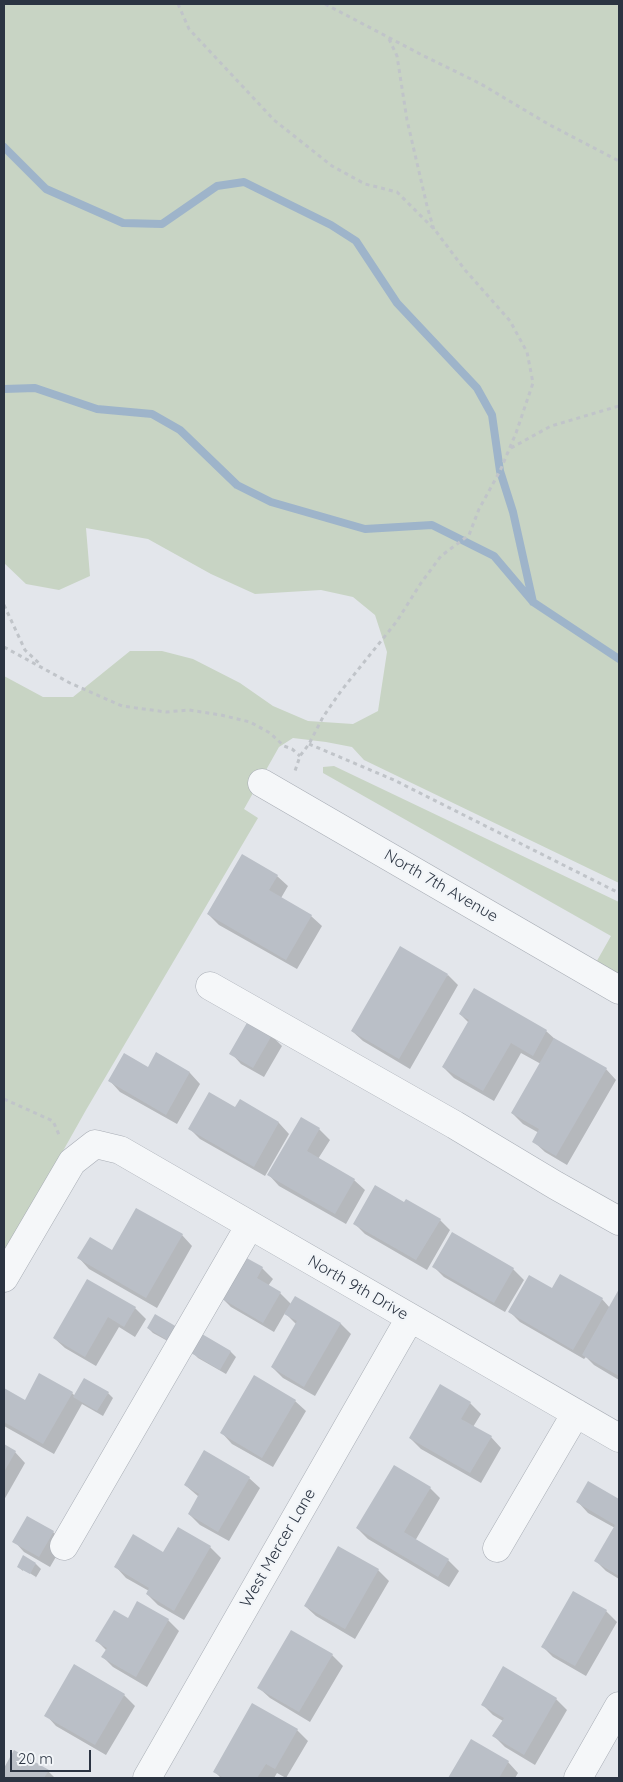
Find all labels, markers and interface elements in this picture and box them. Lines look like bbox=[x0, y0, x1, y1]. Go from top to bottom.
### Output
street label: North 7th Avenue bbox=[381, 846, 501, 926]
street label: North 9th Drive bbox=[304, 1252, 412, 1324]
street label: West Mercer Lane bbox=[236, 1485, 320, 1611]
scale bar bbox=[12, 1740, 94, 1772]
text: 20 m bbox=[18, 1749, 53, 1768]

